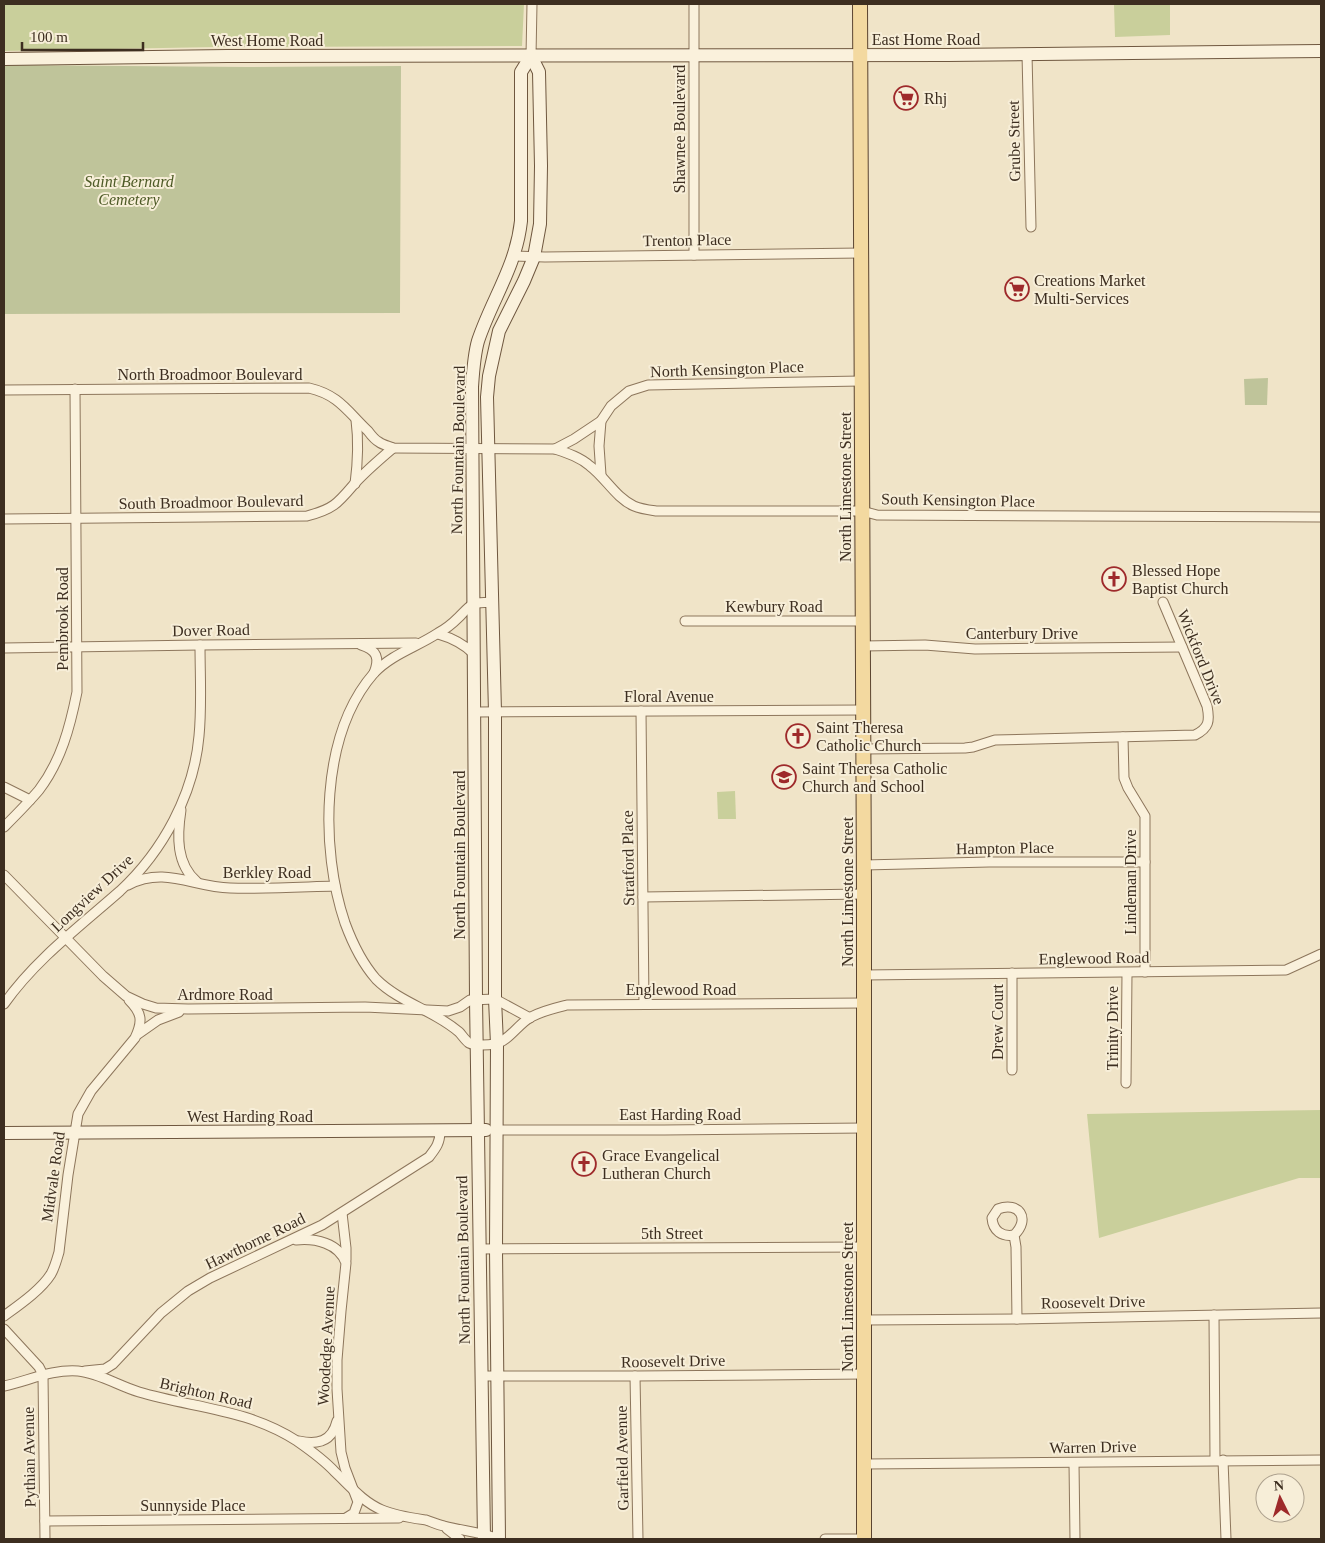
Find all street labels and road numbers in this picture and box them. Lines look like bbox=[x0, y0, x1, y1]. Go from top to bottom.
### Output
street label: East Home Road bbox=[872, 31, 980, 48]
street label: West Home Road bbox=[211, 32, 323, 49]
street label: Shawnee Boulevard bbox=[671, 65, 688, 193]
street label: Grube Street bbox=[1005, 100, 1023, 182]
street label: Trenton Place bbox=[642, 231, 732, 249]
street label: North Kensington Place bbox=[650, 358, 804, 381]
street label: North Fountain Boulevard bbox=[448, 365, 468, 535]
street label: North Broadmoor Boulevard bbox=[118, 366, 302, 383]
street label: North Limestone Street bbox=[837, 411, 854, 562]
street label: South Kensington Place bbox=[881, 490, 1035, 511]
street label: South Broadmoor Boulevard bbox=[118, 492, 304, 512]
street label: Pembrook Road bbox=[54, 567, 71, 671]
street label: Kewbury Road bbox=[725, 598, 823, 616]
street label: Wickford Drive bbox=[1174, 607, 1228, 707]
street label: Dover Road bbox=[172, 621, 250, 639]
street label: Canterbury Drive bbox=[966, 625, 1078, 643]
street label: Floral Avenue bbox=[624, 688, 714, 705]
street label: North Fountain Boulevard bbox=[451, 771, 468, 939]
street label: Stratford Place bbox=[619, 810, 637, 906]
street label: North Limestone Street bbox=[839, 816, 856, 967]
street label: Lindeman Drive bbox=[1122, 829, 1139, 935]
street label: Hampton Place bbox=[956, 839, 1054, 858]
street label: Longview Drive bbox=[48, 851, 137, 936]
street label: Berkley Road bbox=[223, 864, 311, 882]
street label: Englewood Road bbox=[1039, 949, 1149, 968]
street label: Englewood Road bbox=[626, 981, 736, 999]
street label: Drew Court bbox=[989, 983, 1006, 1060]
street label: Ardmore Road bbox=[177, 986, 273, 1003]
street label: Trinity Drive bbox=[1104, 986, 1122, 1070]
street label: East Harding Road bbox=[619, 1106, 741, 1124]
street label: West Harding Road bbox=[187, 1108, 313, 1126]
street label: Midvale Road bbox=[38, 1131, 68, 1223]
street label: North Fountain Boulevard bbox=[453, 1175, 473, 1345]
street label: Hawthorne Road bbox=[202, 1209, 308, 1273]
street label: North Limestone Street bbox=[839, 1221, 856, 1372]
street label: 5th Street bbox=[641, 1225, 703, 1242]
street label: Woodedge Avenue bbox=[314, 1286, 339, 1406]
street label: Roosevelt Drive bbox=[1041, 1293, 1145, 1311]
street label: Roosevelt Drive bbox=[621, 1352, 725, 1370]
street label: Brighton Road bbox=[158, 1374, 254, 1413]
street label: Garfield Avenue bbox=[613, 1405, 631, 1511]
street label: Pythian Avenue bbox=[20, 1407, 39, 1507]
street label: Warren Drive bbox=[1049, 1438, 1137, 1456]
street label: Sunnyside Place bbox=[140, 1497, 246, 1515]

